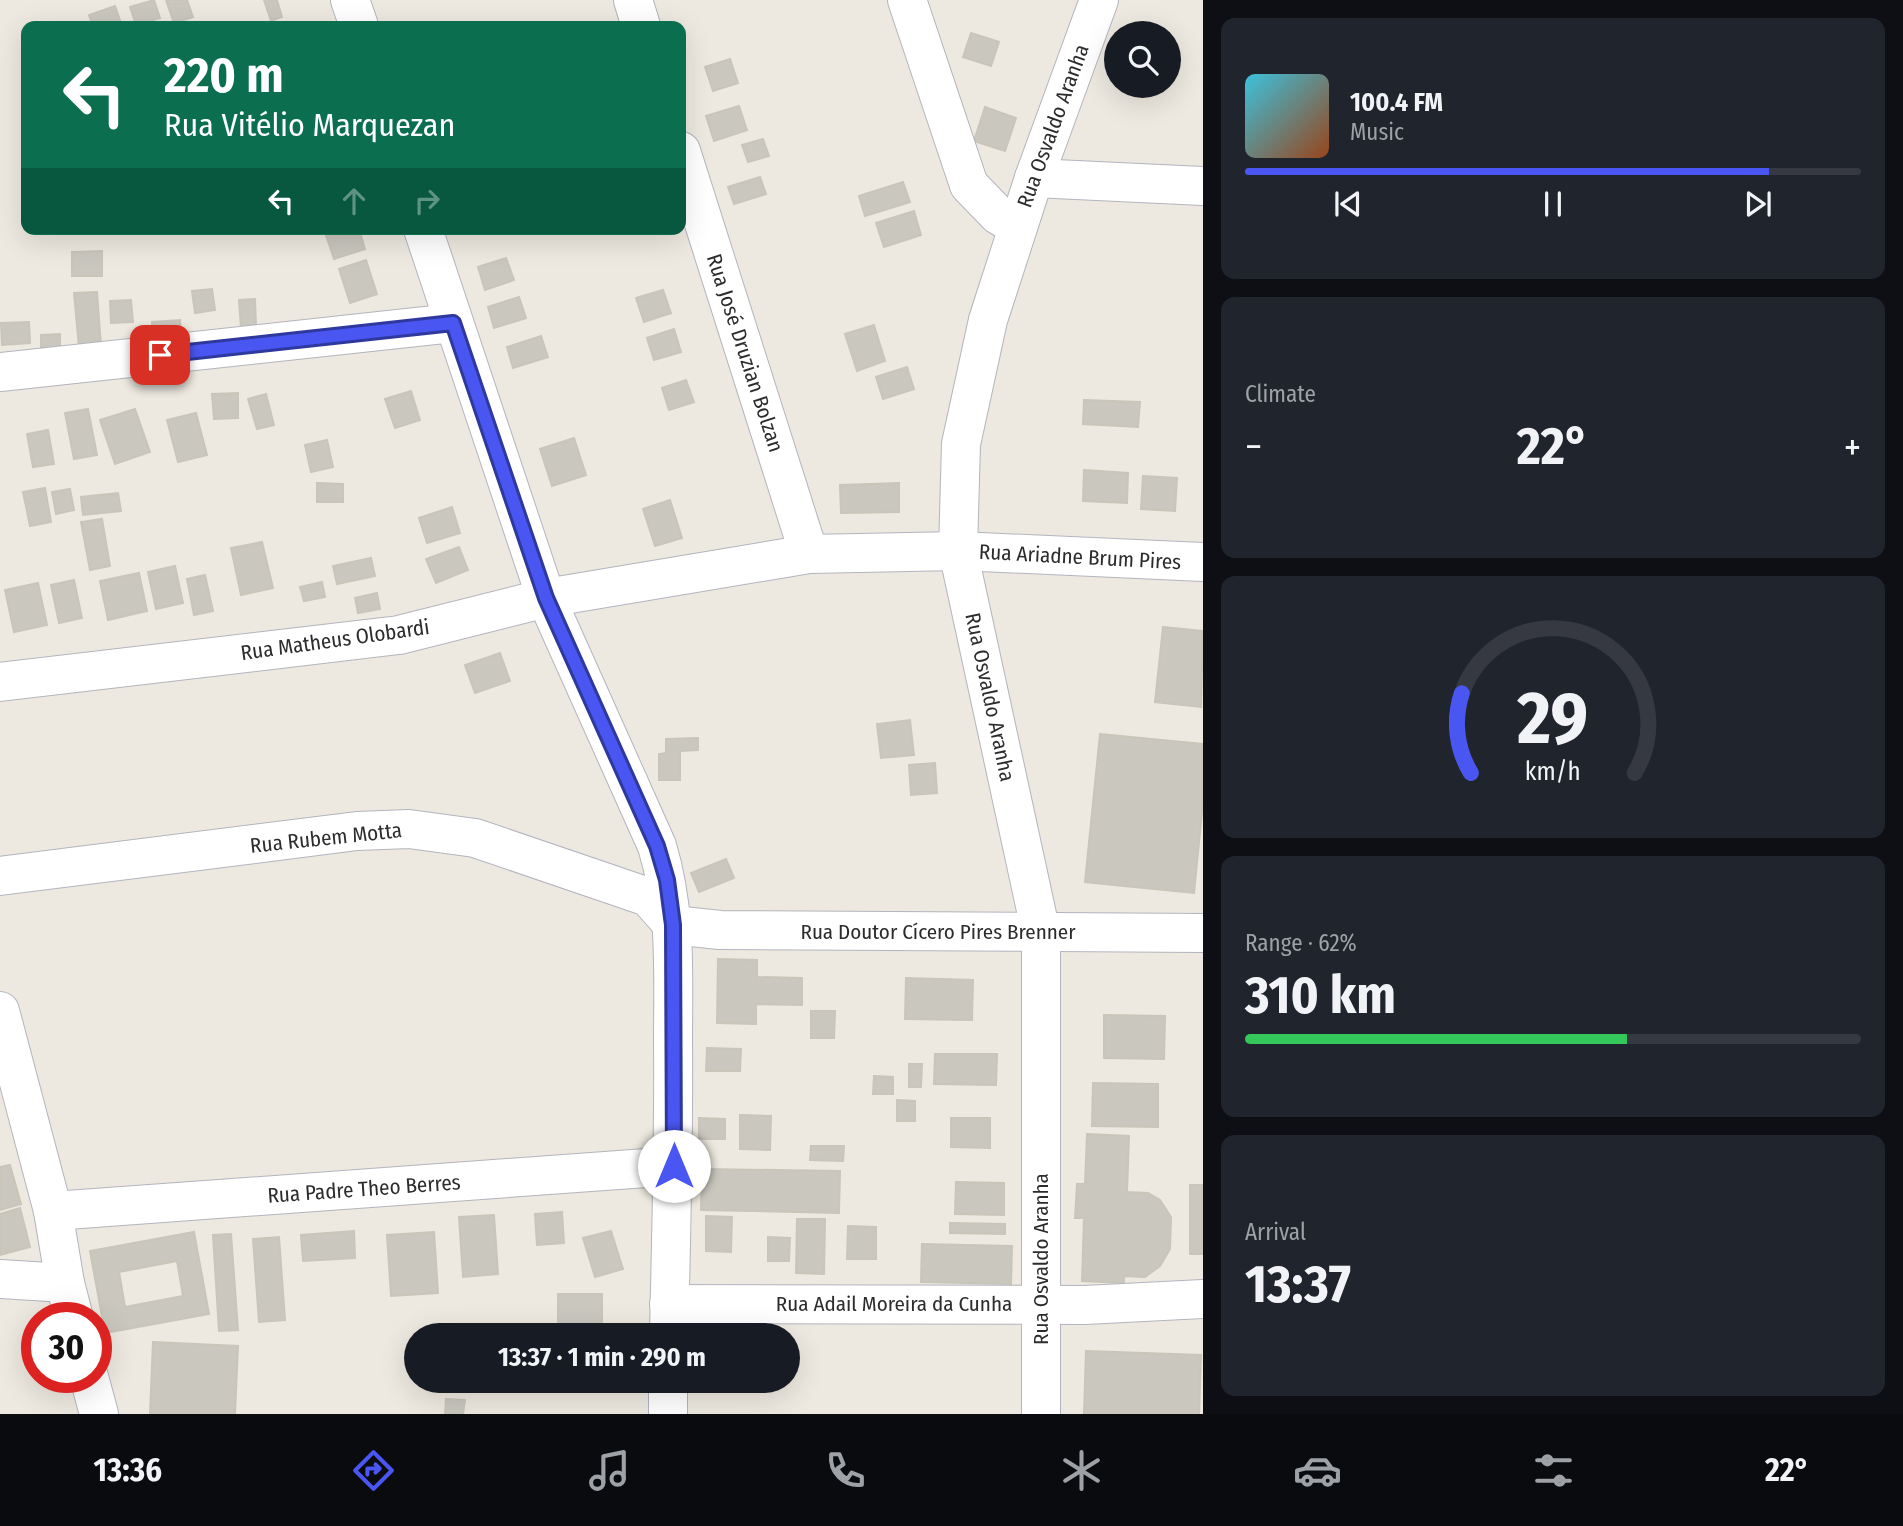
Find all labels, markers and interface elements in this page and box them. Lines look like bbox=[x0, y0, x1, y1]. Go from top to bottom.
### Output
map controls bbox=[1104, 21, 1181, 98]
button: search bbox=[1104, 21, 1181, 98]
street label: Rua Osvaldo Aranha bbox=[1011, 41, 1095, 211]
text: 220 m bbox=[164, 46, 284, 105]
icon: left bbox=[49, 49, 140, 140]
text: 100.4 FM bbox=[1350, 87, 1443, 118]
text: Rua Vitélio Marquezan bbox=[164, 106, 455, 144]
text: Music bbox=[1350, 118, 1404, 146]
icon: left bbox=[262, 182, 300, 220]
icon: ahead bbox=[335, 182, 373, 220]
icon: right bbox=[408, 182, 446, 220]
icon: previous bbox=[1329, 185, 1367, 223]
icon: pause bbox=[1534, 185, 1572, 223]
icon: next bbox=[1739, 185, 1777, 223]
street label: Rua José Druzian Bolzan bbox=[701, 251, 789, 455]
pin bbox=[130, 325, 190, 385]
icon: arrive bbox=[141, 336, 179, 374]
text: Climate bbox=[1245, 380, 1316, 408]
text: 22° bbox=[1517, 415, 1589, 478]
text: − bbox=[1245, 424, 1262, 470]
text: + bbox=[1844, 424, 1861, 470]
street label: Rua Ariadne Brum Pires bbox=[978, 539, 1182, 575]
street label: Rua Osvaldo Aranha bbox=[959, 610, 1021, 784]
street label: Rua Matheus Olobardi bbox=[239, 614, 431, 666]
text: 29 bbox=[1517, 675, 1588, 762]
text: km/h bbox=[1525, 757, 1581, 787]
street label: Rua Rubem Motta bbox=[249, 817, 403, 859]
street label: Rua Doutor Cícero Pires Brenner bbox=[800, 919, 1076, 945]
text: Range · 62% bbox=[1245, 929, 1357, 957]
text: 310 km bbox=[1245, 964, 1396, 1027]
position arrow bbox=[637, 1129, 711, 1203]
street label: Rua Padre Theo Berres bbox=[267, 1169, 461, 1209]
street label: Rua Osvaldo Aranha bbox=[1028, 1173, 1054, 1345]
text: Arrival bbox=[1245, 1218, 1306, 1246]
text: 13:37 bbox=[1245, 1253, 1351, 1316]
street label: Rua Adail Moreira da Cunha bbox=[776, 1291, 1012, 1317]
speed limit sign: 30 bbox=[21, 1302, 112, 1393]
text: 13:37 · 1 min · 290 m bbox=[498, 1342, 706, 1373]
icon: directions bbox=[349, 1446, 398, 1495]
icon: music bbox=[585, 1446, 634, 1495]
icon: phone bbox=[821, 1446, 870, 1495]
icon: climate bbox=[1057, 1446, 1106, 1495]
icon: car bbox=[1293, 1446, 1342, 1495]
icon: filters bbox=[1529, 1446, 1578, 1495]
text: 13:36 bbox=[94, 1451, 162, 1489]
text: 22° bbox=[1765, 1451, 1810, 1489]

